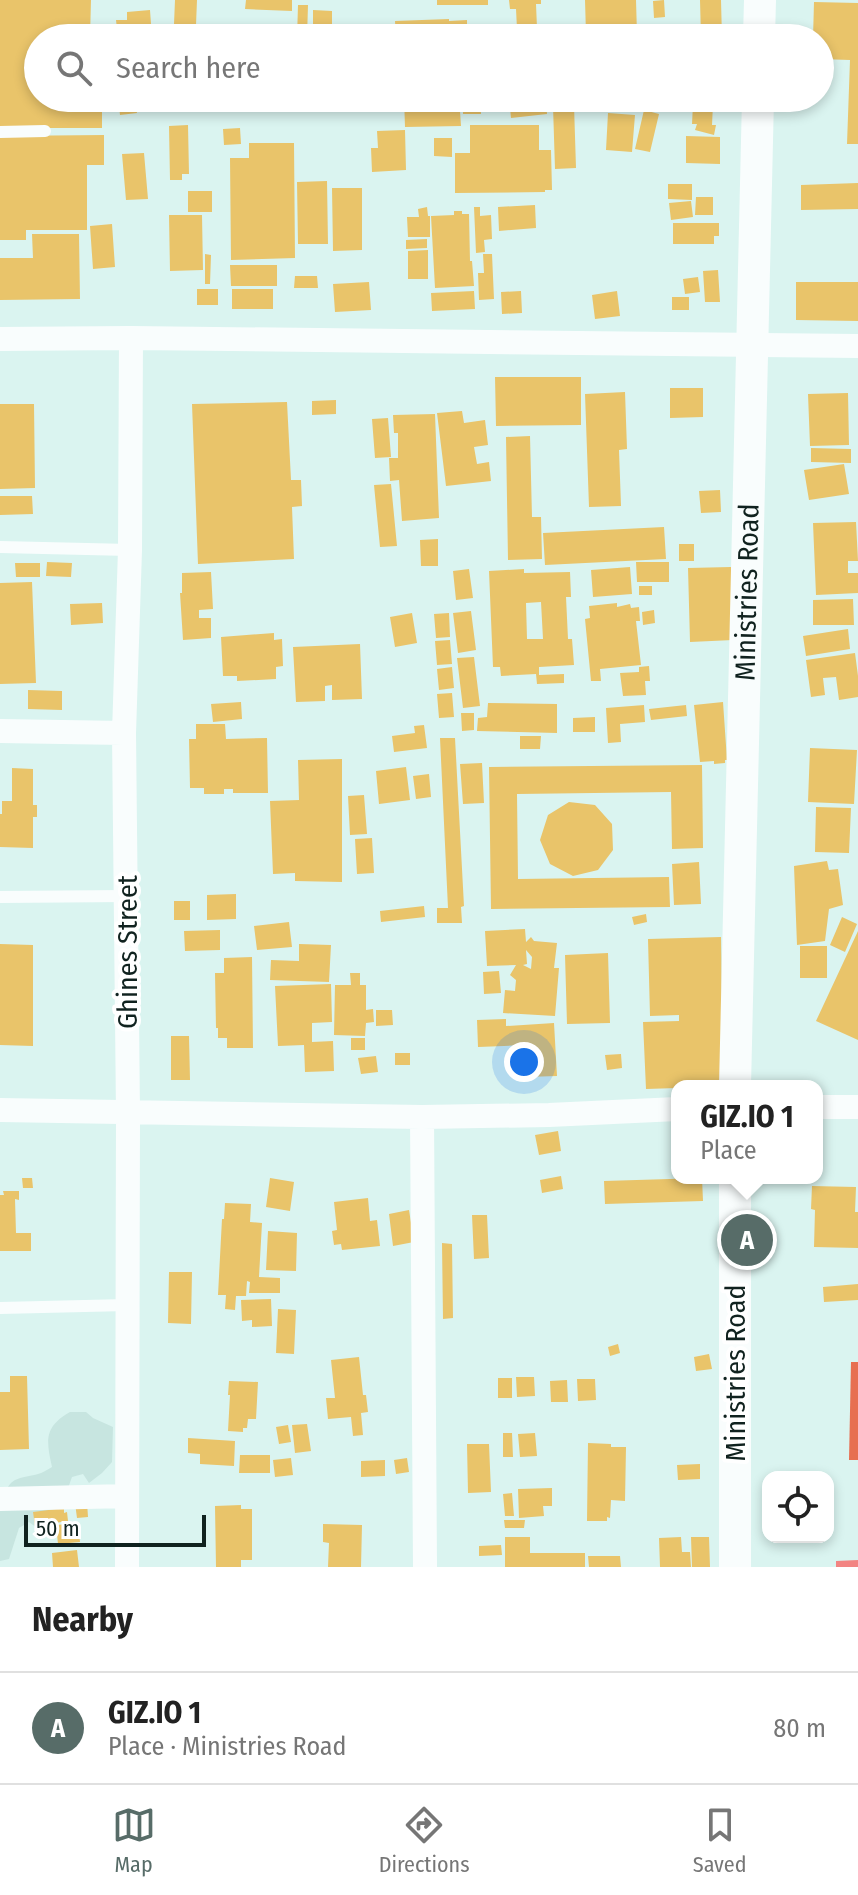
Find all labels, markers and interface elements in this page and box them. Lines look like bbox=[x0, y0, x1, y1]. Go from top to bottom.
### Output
search box bbox=[24, 24, 834, 112]
icon: search bbox=[52, 46, 96, 90]
text: Search here bbox=[116, 50, 261, 86]
street label: Ministries Road bbox=[728, 503, 766, 681]
street label: Ghines Street bbox=[111, 874, 144, 1029]
your location bbox=[504, 1042, 544, 1082]
popup bbox=[671, 1080, 823, 1184]
text: GIZ.IO 1 bbox=[700, 1099, 794, 1135]
text: Place bbox=[700, 1135, 757, 1166]
pin: A bbox=[721, 1210, 773, 1270]
street label: Ministries Road bbox=[719, 1284, 752, 1462]
map controls bbox=[762, 1471, 834, 1543]
button: locate bbox=[762, 1471, 834, 1543]
scale bar bbox=[24, 1511, 206, 1547]
text: 50 m bbox=[36, 1515, 80, 1542]
text: Nearby bbox=[32, 1599, 133, 1640]
text: GIZ.IO 1 bbox=[108, 1695, 201, 1731]
text: A bbox=[51, 1713, 65, 1744]
text: 80 m bbox=[773, 1713, 826, 1744]
text: Place · Ministries Road bbox=[108, 1731, 347, 1762]
tab: Map bbox=[112, 1803, 156, 1878]
tab: Directions bbox=[379, 1803, 470, 1878]
tab: Saved bbox=[693, 1803, 746, 1878]

